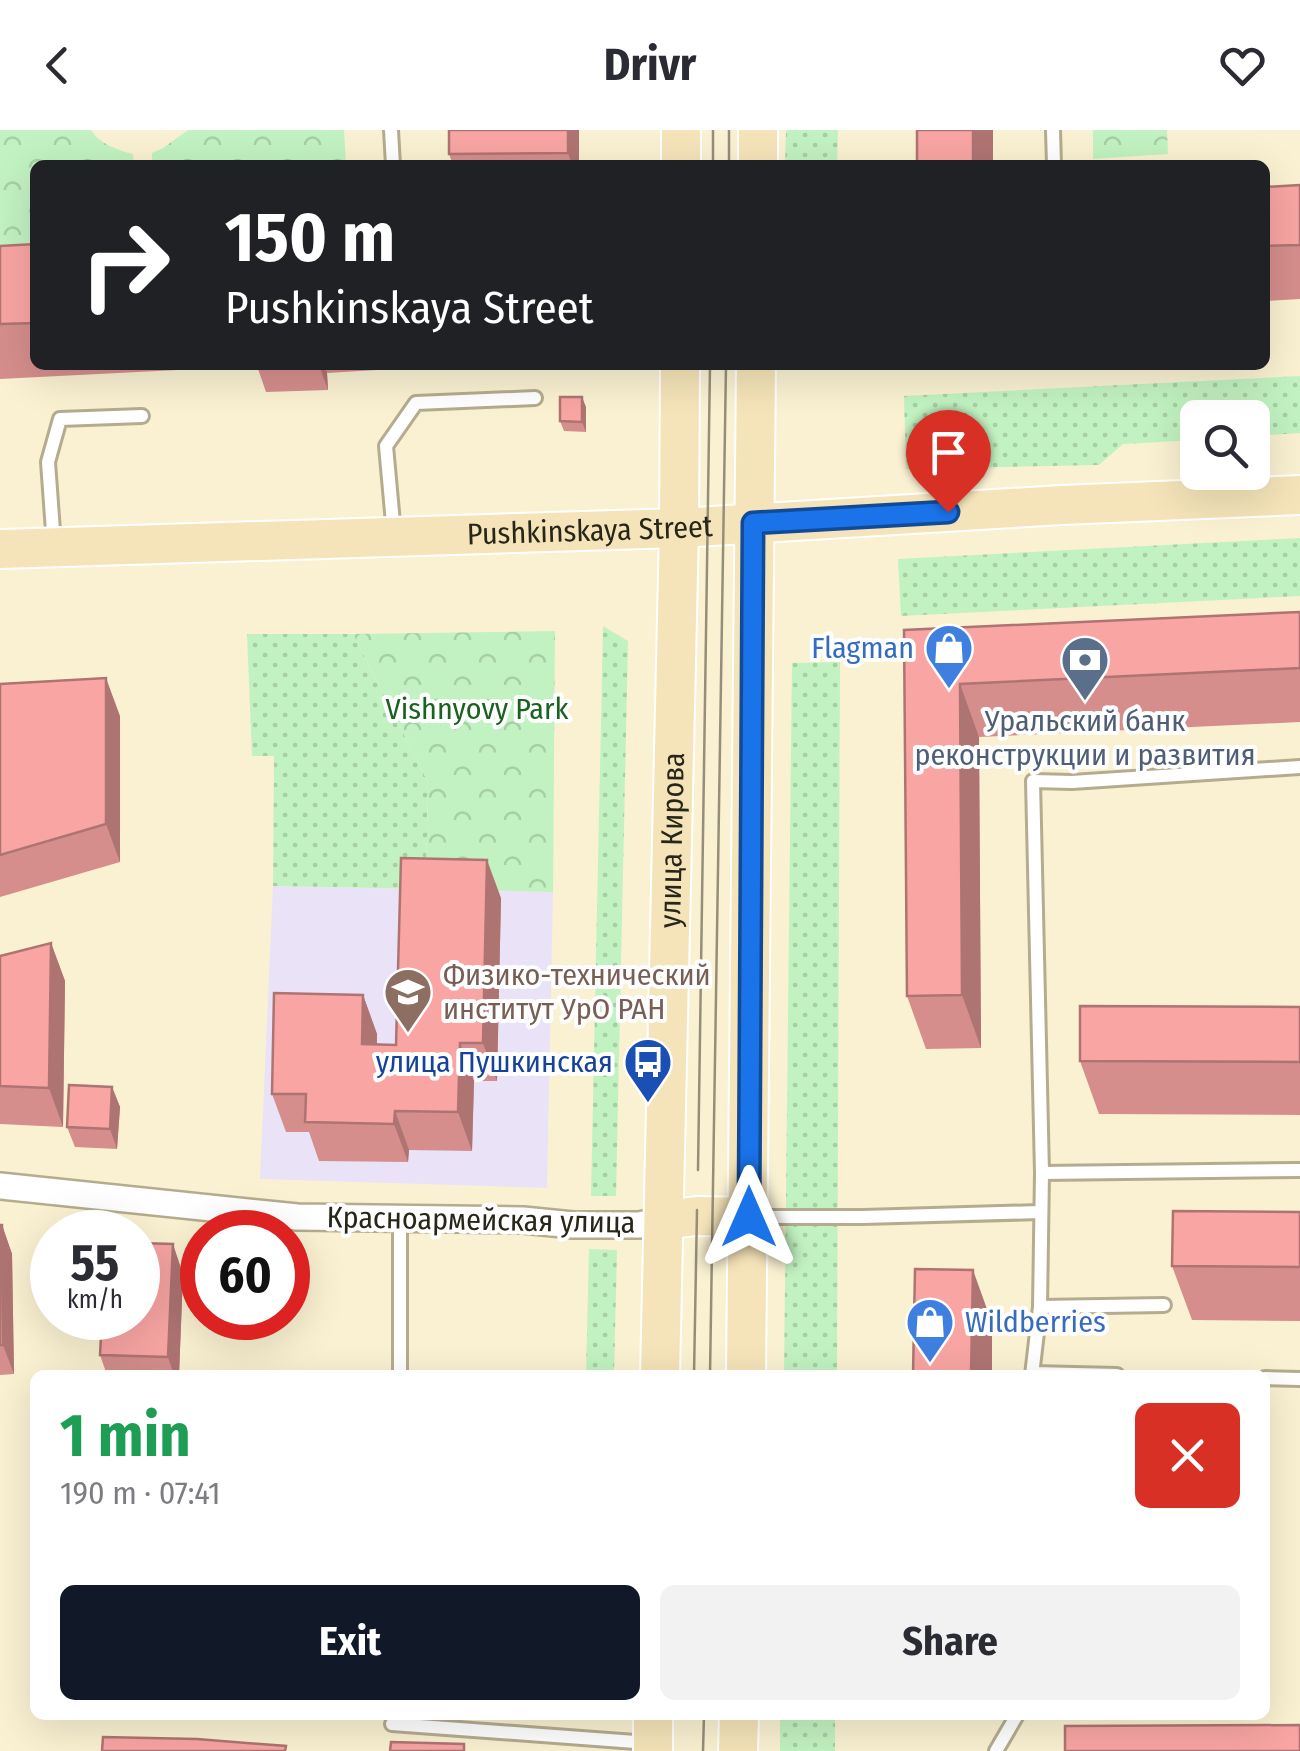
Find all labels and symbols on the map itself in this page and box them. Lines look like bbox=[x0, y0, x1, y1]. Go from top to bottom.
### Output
pin bbox=[906, 410, 991, 513]
street label: Pushkinskaya Street bbox=[466, 508, 714, 553]
shop icon: Flagman bbox=[923, 622, 975, 690]
place label: Flagman bbox=[811, 630, 914, 666]
bank icon: Уральский банк реконструкции и развития bbox=[1059, 634, 1111, 702]
park label: Vishnyovy Park bbox=[385, 691, 569, 727]
place label: Уральский банк реконструкции и развития bbox=[914, 703, 1256, 773]
street label: улица Кирова bbox=[652, 752, 692, 928]
place label: Физико-технический институт УрО РАН bbox=[443, 957, 711, 1027]
school or university icon: Физико-технический институт УрО РАН bbox=[382, 966, 434, 1034]
bus stop icon: улица Пушкинская bbox=[622, 1036, 674, 1104]
place label: улица Пушкинская bbox=[376, 1044, 613, 1080]
position arrow bbox=[697, 1165, 801, 1269]
street label: Красноармейская улица bbox=[326, 1199, 636, 1241]
speed limit sign: 60 bbox=[180, 1210, 310, 1340]
shop icon: Wildberries bbox=[904, 1296, 956, 1364]
place label: Wildberries bbox=[965, 1304, 1106, 1340]

